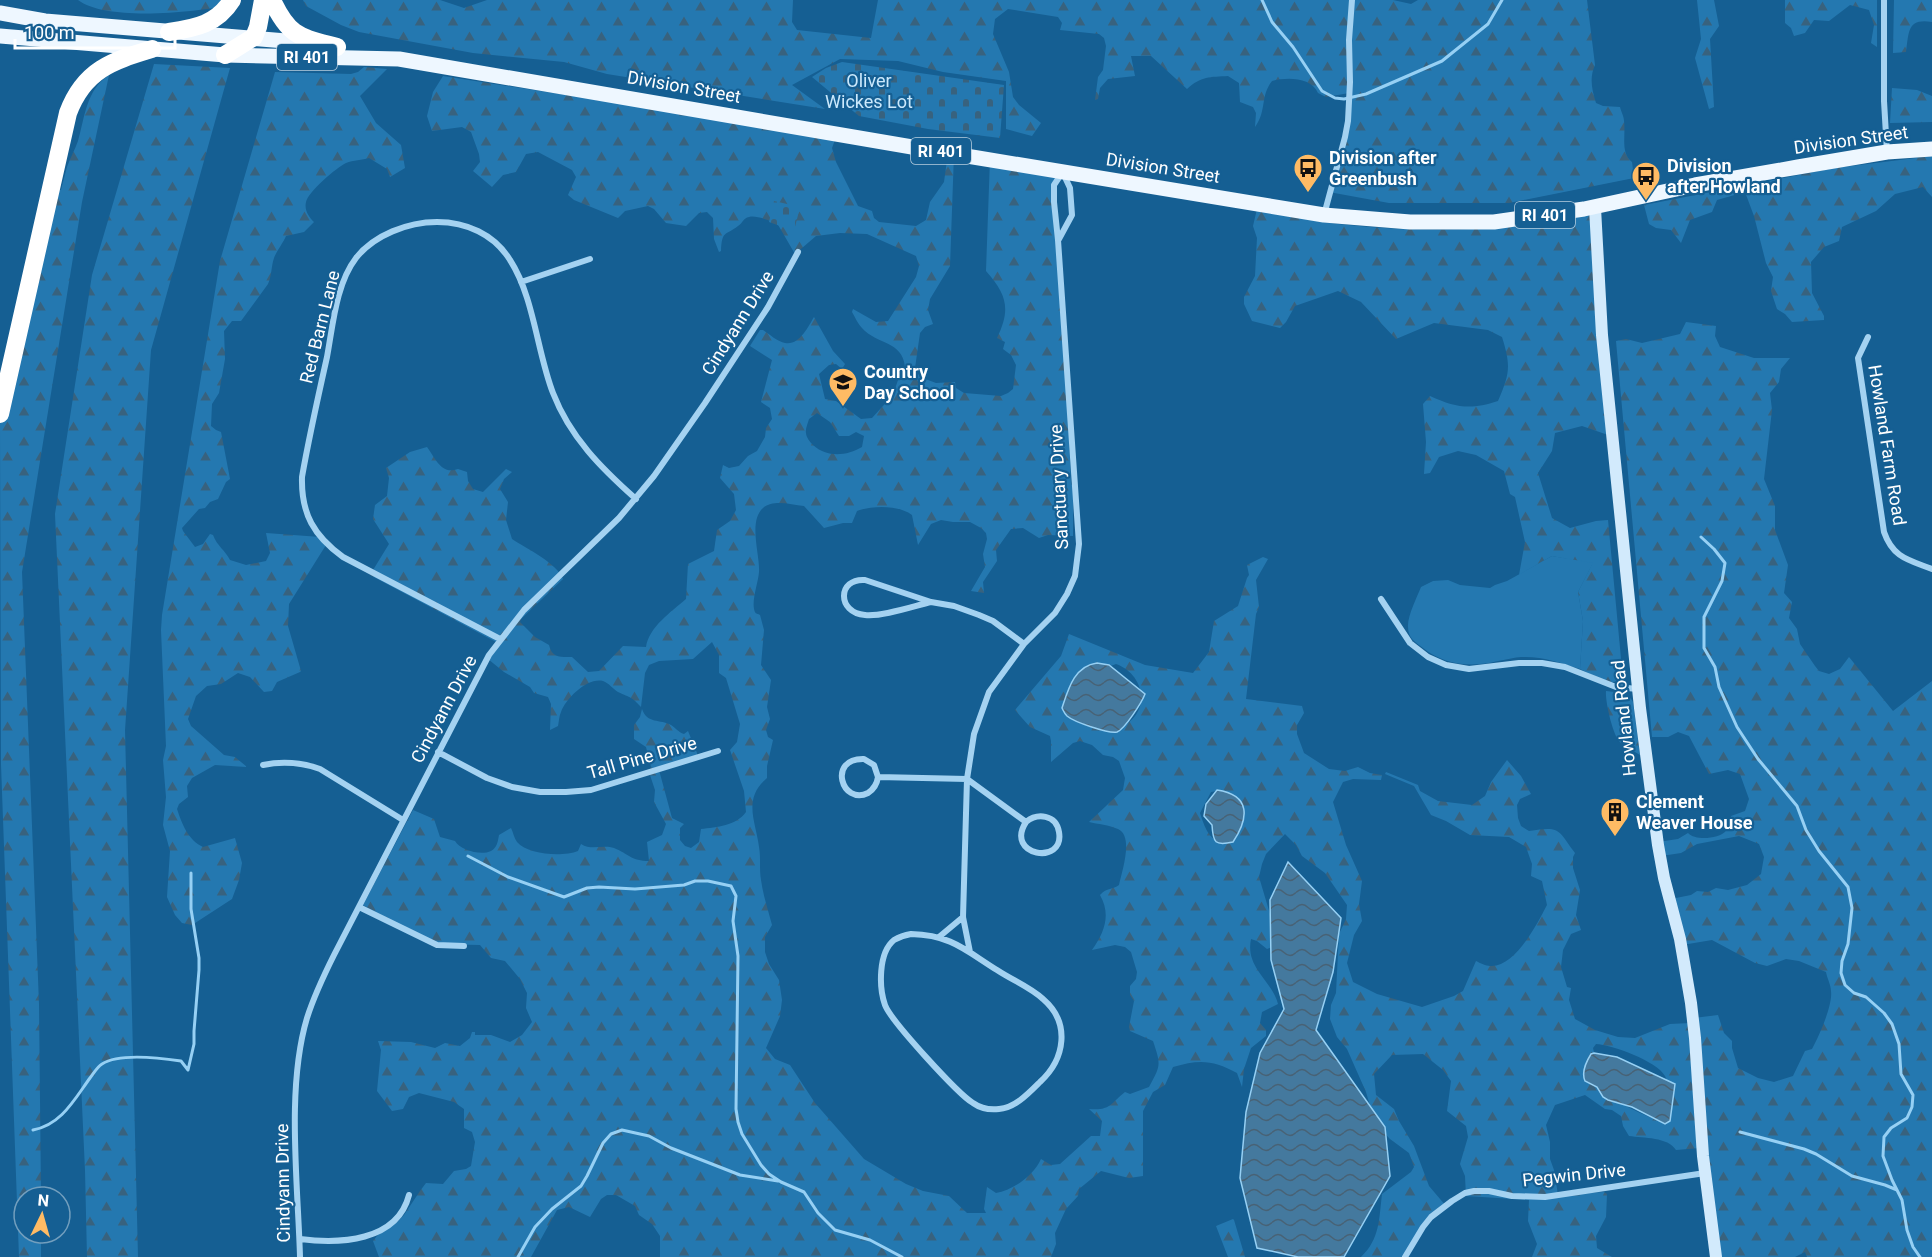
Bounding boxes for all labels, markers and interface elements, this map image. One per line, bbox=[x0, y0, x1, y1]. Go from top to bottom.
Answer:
scale bar bbox=[15, 12, 176, 50]
text: 100 m bbox=[24, 22, 75, 43]
road number: RI 401 bbox=[277, 44, 337, 70]
street label: Division Street bbox=[626, 66, 743, 107]
park label: Oliver Wickes Lot bbox=[825, 70, 913, 112]
street label: Division Street bbox=[1792, 121, 1909, 158]
road number: RI 401 bbox=[911, 138, 971, 164]
place label: Division after Greenbush bbox=[1329, 147, 1437, 189]
street label: Division Street bbox=[1105, 148, 1222, 187]
bus stop icon: Division after Greenbush bbox=[1292, 152, 1324, 194]
place label: Division after Howland bbox=[1667, 155, 1781, 197]
bus stop icon: Division after Howland bbox=[1630, 160, 1662, 202]
road number: RI 401 bbox=[1515, 202, 1575, 228]
street label: Cindyann Drive bbox=[697, 267, 778, 379]
street label: Red Barn Lane bbox=[295, 268, 344, 386]
place label: Country Day School bbox=[864, 361, 954, 403]
street label: Howland Farm Road bbox=[1864, 363, 1911, 527]
school or university icon: Country Day School bbox=[827, 366, 859, 408]
street label: Sanctuary Drive bbox=[1045, 424, 1072, 550]
street label: Cindyann Drive bbox=[406, 651, 481, 766]
street label: Howland Road bbox=[1607, 659, 1640, 777]
street label: Tall Pine Drive bbox=[585, 732, 699, 783]
place label: Clement Weaver House bbox=[1636, 791, 1753, 833]
building icon: Clement Weaver House bbox=[1599, 796, 1631, 838]
street label: Cindyann Drive bbox=[271, 1123, 294, 1243]
street label: Pegwin Drive bbox=[1521, 1159, 1627, 1190]
north arrow bbox=[12, 1185, 72, 1245]
text: N bbox=[37, 1191, 50, 1211]

